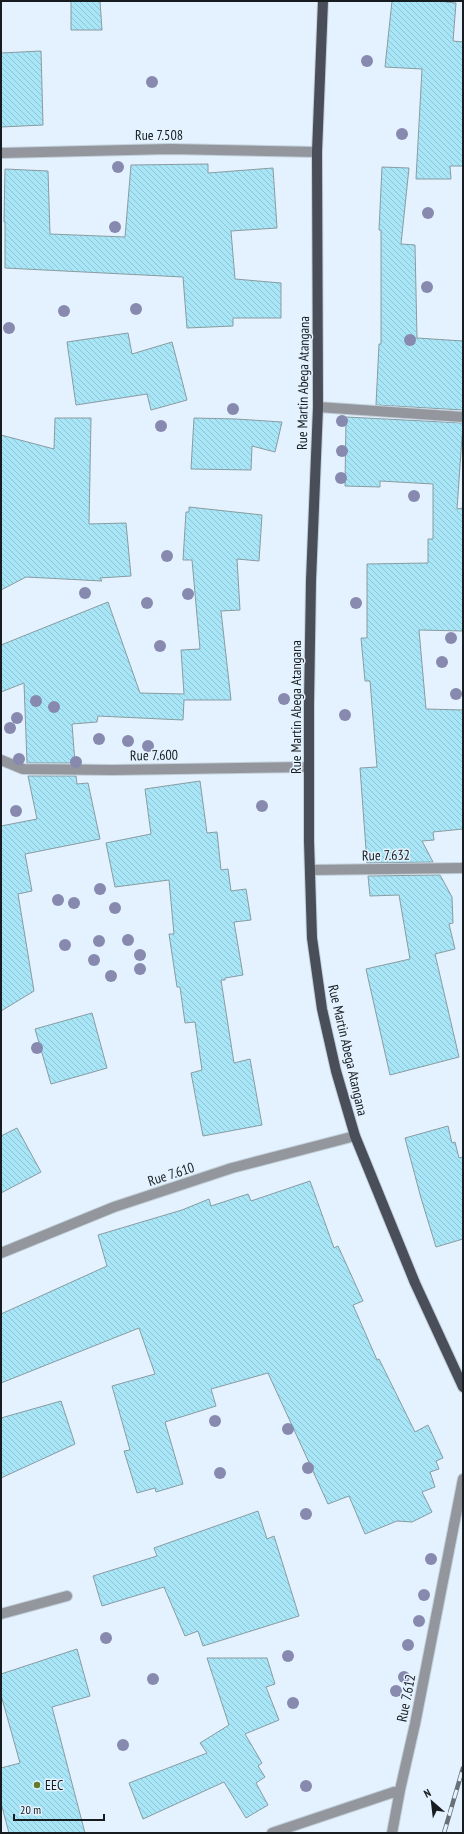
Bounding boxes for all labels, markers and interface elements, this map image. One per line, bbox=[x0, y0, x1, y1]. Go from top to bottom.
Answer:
street label: Rue 7.508 bbox=[135, 126, 183, 144]
street label: Rue Martin Abega Atangana bbox=[293, 316, 313, 450]
street label: Rue Martin Abega Atangana bbox=[287, 640, 305, 774]
street label: Rue 7.600 bbox=[130, 746, 178, 764]
street label: Rue 7.632 bbox=[362, 846, 410, 864]
street label: Rue Martin Abega Atangana bbox=[324, 983, 372, 1117]
street label: Rue 7.610 bbox=[145, 1158, 197, 1190]
street label: Rue 7.612 bbox=[393, 1673, 419, 1723]
place label: EEC bbox=[45, 1776, 64, 1794]
marker: EEC bbox=[32, 1780, 42, 1790]
north arrow bbox=[412, 1782, 452, 1822]
text: N bbox=[421, 1786, 433, 1801]
scale bar bbox=[14, 1796, 104, 1822]
text: 20 m bbox=[20, 1802, 41, 1817]

